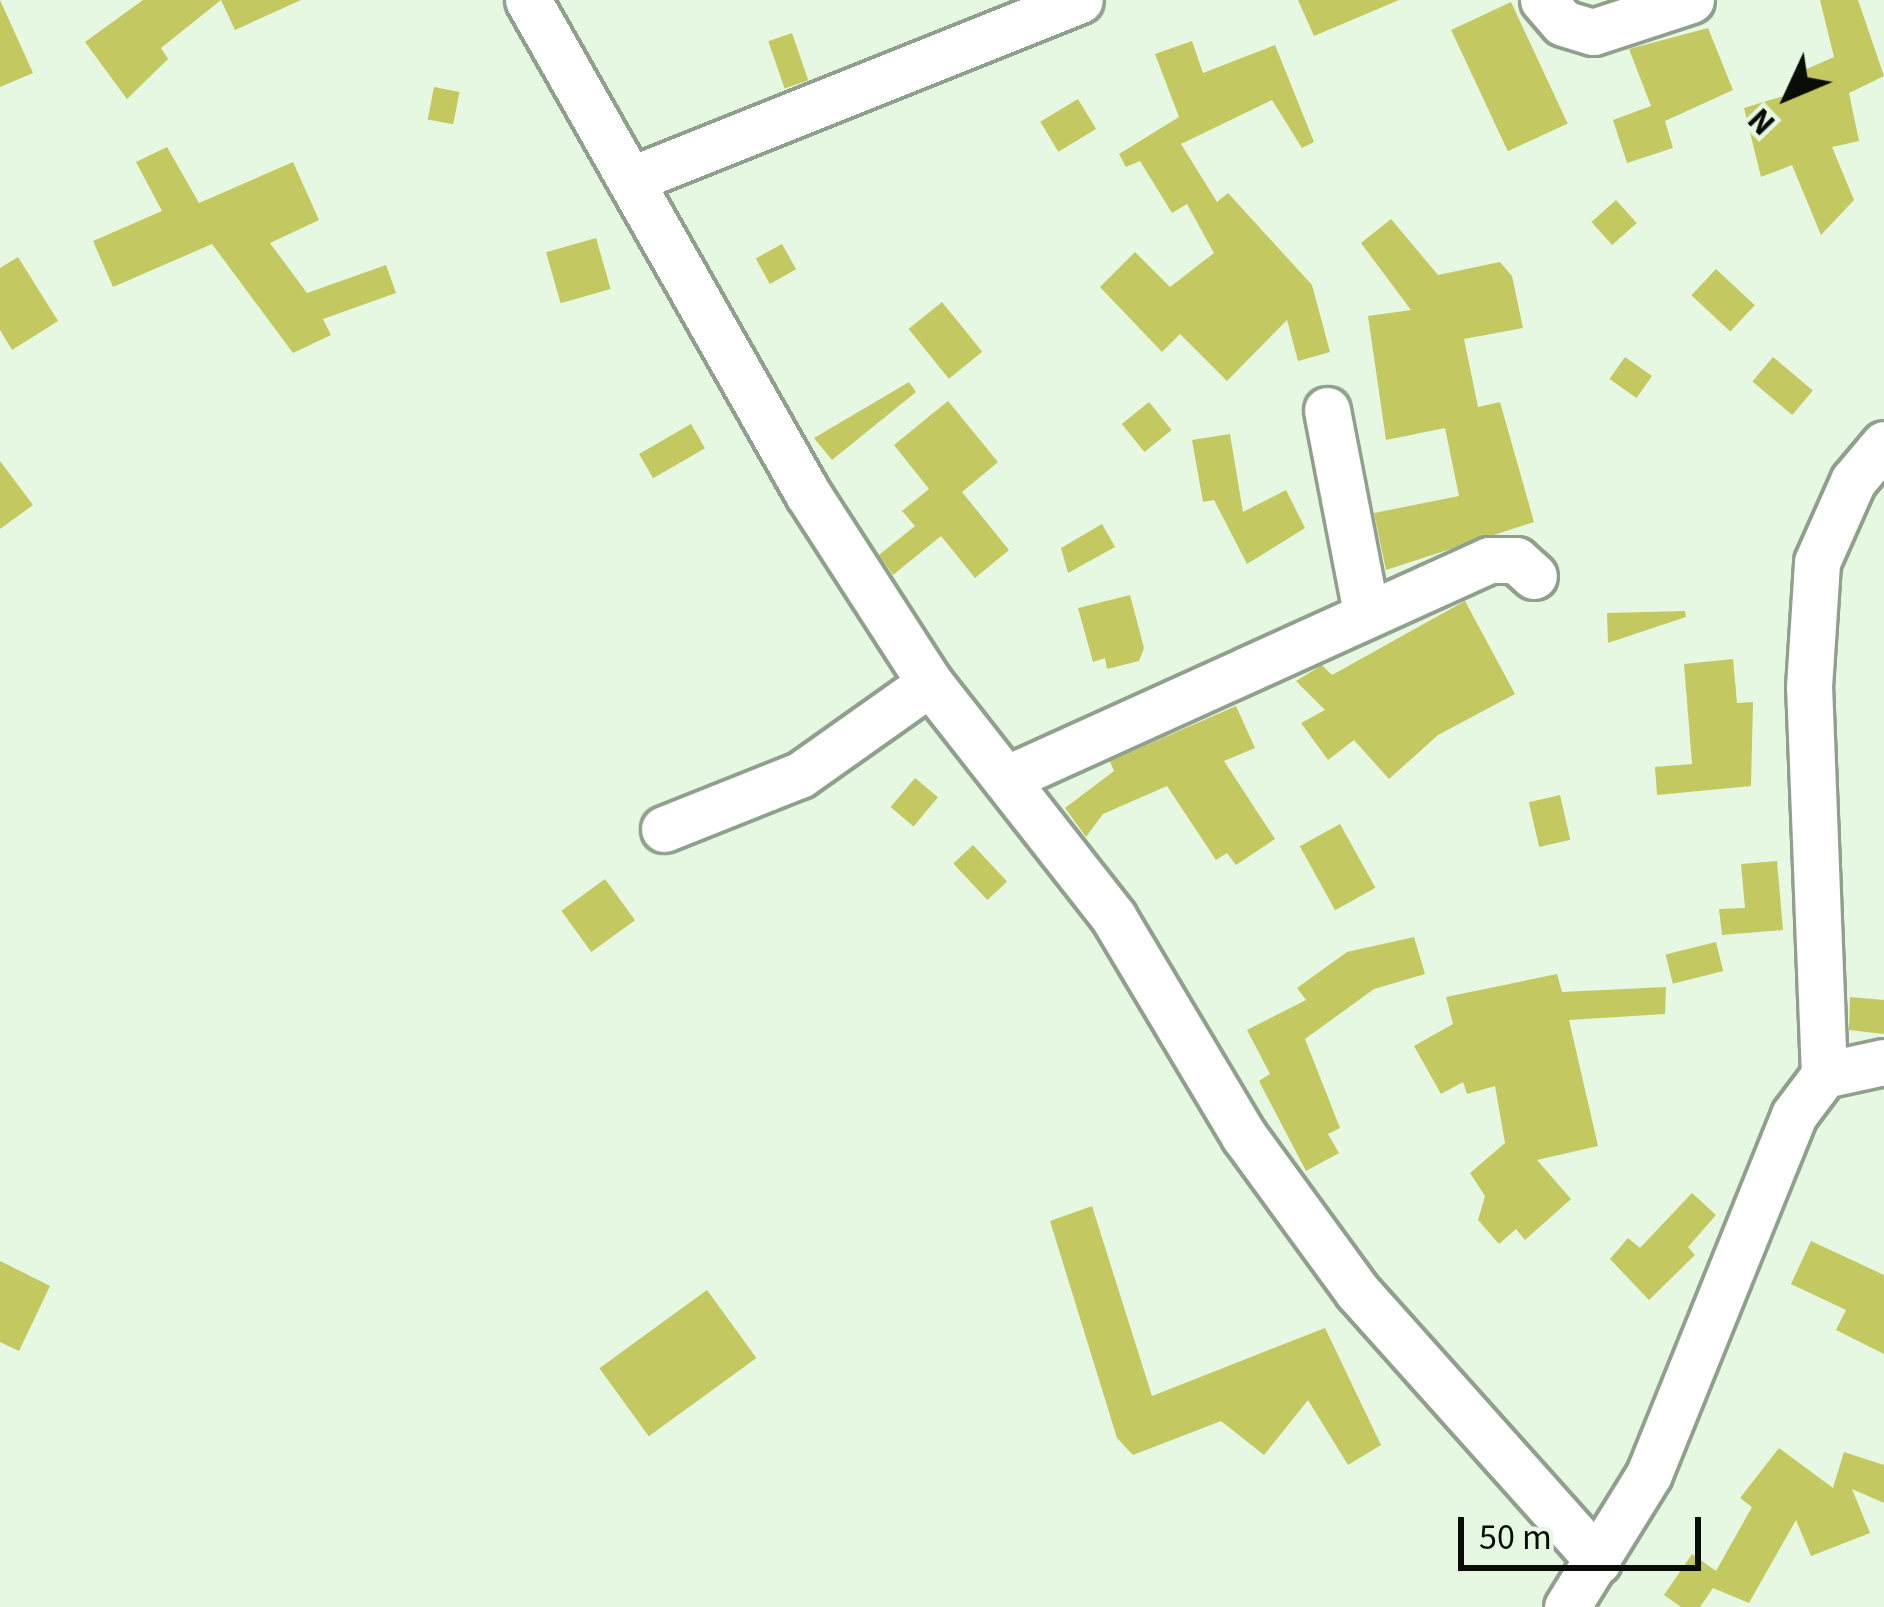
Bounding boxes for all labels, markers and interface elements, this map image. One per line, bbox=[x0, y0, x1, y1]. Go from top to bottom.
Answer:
north arrow bbox=[1728, 36, 1848, 156]
text: N bbox=[1737, 97, 1786, 146]
scale bar bbox=[1464, 1493, 1707, 1567]
text: 50 m bbox=[1479, 1512, 1552, 1563]

